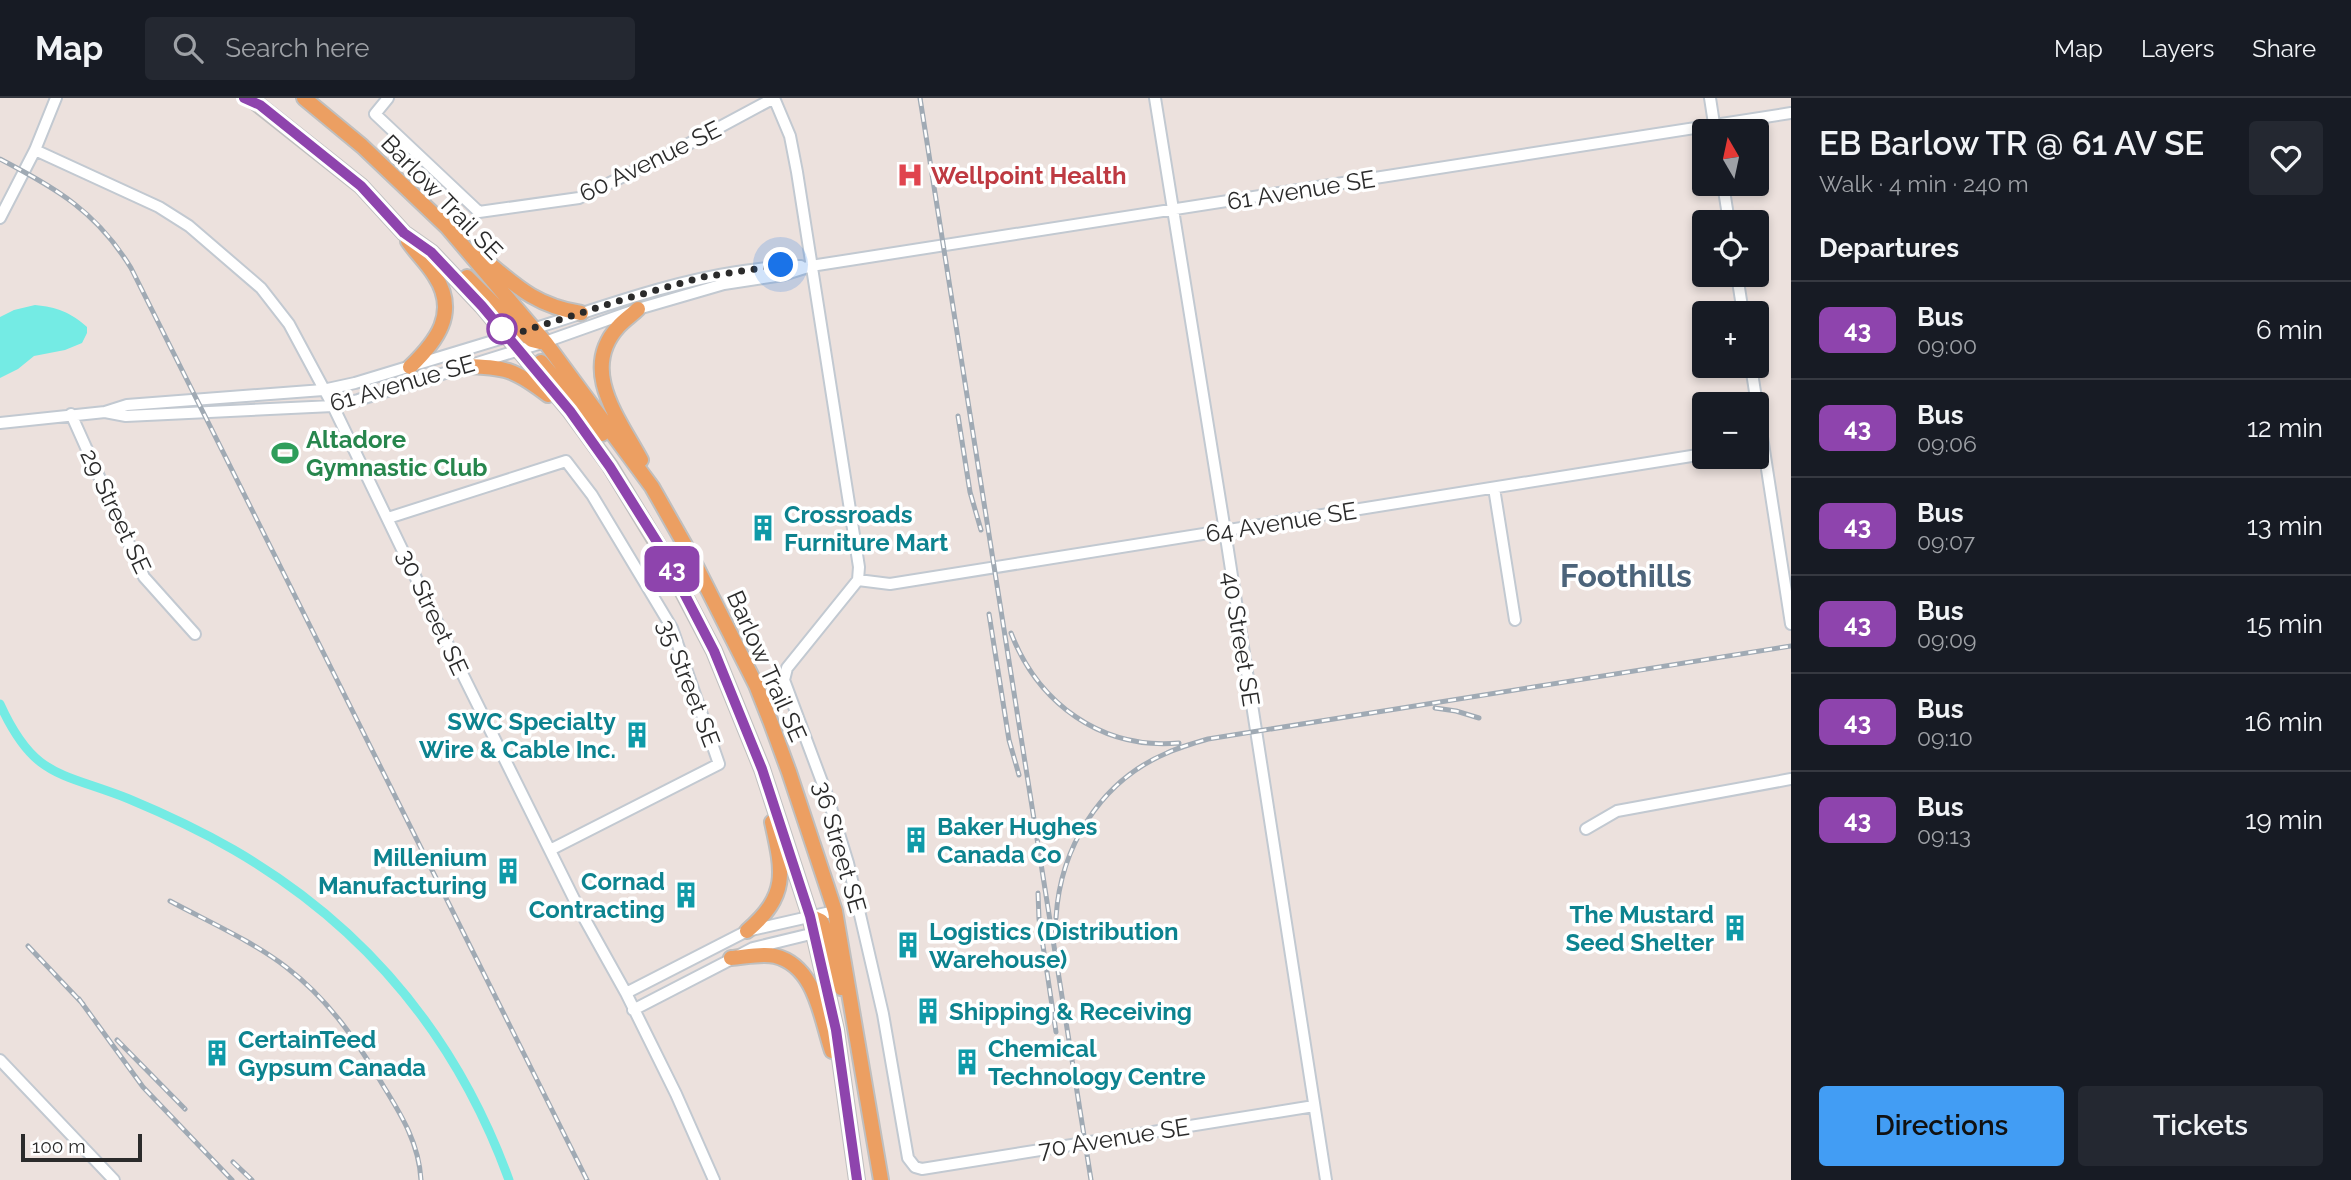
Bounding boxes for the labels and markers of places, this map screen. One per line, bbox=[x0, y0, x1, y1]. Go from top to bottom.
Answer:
hospital icon: Wellpoint Health bbox=[895, 160, 925, 190]
place label: Wellpoint Health bbox=[931, 161, 1126, 190]
unlabelled marker bbox=[487, 314, 517, 344]
place label: Altadore Gymnastic Club bbox=[306, 425, 488, 482]
sports icon: Altadore Gymnastic Club bbox=[270, 438, 300, 468]
place label: Crossroads Furniture Mart bbox=[784, 500, 948, 557]
building icon: Crossroads Furniture Mart bbox=[748, 513, 778, 543]
place label: SWC Specialty Wire & Cable Inc. bbox=[419, 707, 616, 764]
building icon: SWC Specialty Wire & Cable Inc. bbox=[622, 720, 652, 750]
place label: Baker Hughes Canada Co bbox=[937, 812, 1098, 869]
building icon: Baker Hughes Canada Co bbox=[901, 825, 931, 855]
place label: Millenium Manufacturing bbox=[318, 843, 487, 900]
building icon: Millenium Manufacturing bbox=[493, 856, 523, 886]
place label: Cornad Contracting bbox=[529, 867, 665, 924]
building icon: Cornad Contracting bbox=[671, 880, 701, 910]
place label: The Mustard Seed Shelter bbox=[1566, 900, 1714, 957]
building icon: The Mustard Seed Shelter bbox=[1720, 913, 1750, 943]
place label: Logistics (Distribution Warehouse) bbox=[929, 917, 1179, 974]
building icon: Logistics (Distribution Warehouse) bbox=[893, 930, 923, 960]
building icon: Shipping & Receiving bbox=[913, 996, 943, 1026]
place label: Shipping & Receiving bbox=[949, 997, 1192, 1026]
place label: CertainTeed Gypsum Canada bbox=[238, 1025, 426, 1082]
place label: Chemical Technology Centre bbox=[988, 1034, 1206, 1091]
building icon: CertainTeed Gypsum Canada bbox=[202, 1038, 232, 1068]
building icon: Chemical Technology Centre bbox=[952, 1047, 982, 1077]

